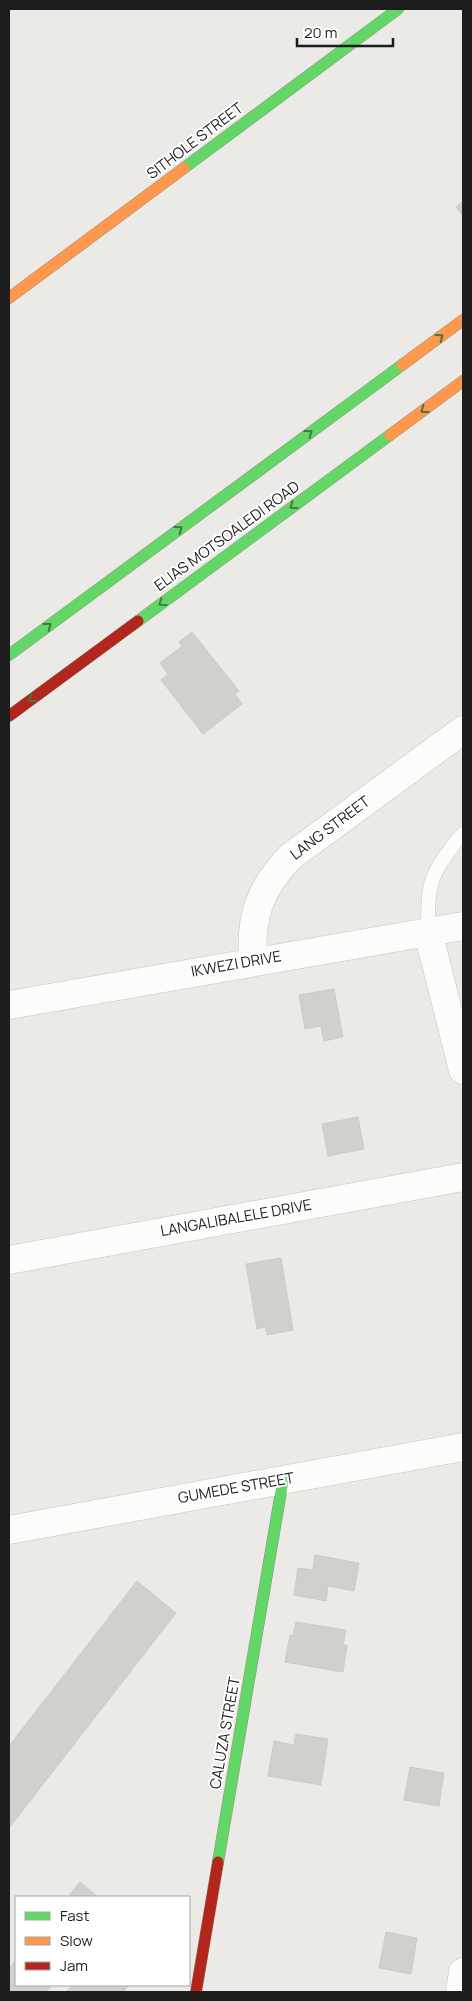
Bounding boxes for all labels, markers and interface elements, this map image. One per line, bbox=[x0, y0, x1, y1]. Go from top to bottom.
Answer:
scale bar bbox=[297, 15, 393, 47]
text: 20 m bbox=[304, 22, 337, 43]
street label: SITHOLE STREET bbox=[142, 97, 247, 184]
one-way arrow bbox=[434, 334, 444, 343]
one-way arrow bbox=[420, 404, 430, 413]
one-way arrow bbox=[303, 430, 313, 439]
street label: ELIAS MOTSOALEDI ROAD bbox=[150, 476, 304, 596]
one-way arrow bbox=[289, 500, 299, 509]
one-way arrow bbox=[173, 527, 182, 535]
one-way arrow bbox=[159, 597, 168, 605]
one-way arrow bbox=[42, 623, 52, 632]
one-way arrow bbox=[28, 693, 38, 702]
street label: LANG STREET bbox=[286, 791, 374, 864]
street label: IKWEZI DRIVE bbox=[189, 945, 283, 982]
street label: LANGALIBALELE DRIVE bbox=[159, 1194, 313, 1241]
street label: GUMEDE STREET bbox=[176, 1467, 296, 1508]
street label: CALUZA STREET bbox=[204, 1675, 245, 1791]
legend bbox=[15, 1896, 190, 1986]
text: Fast bbox=[60, 1905, 89, 1926]
text: Slow bbox=[60, 1930, 93, 1951]
text: Jam bbox=[60, 1955, 88, 1976]

